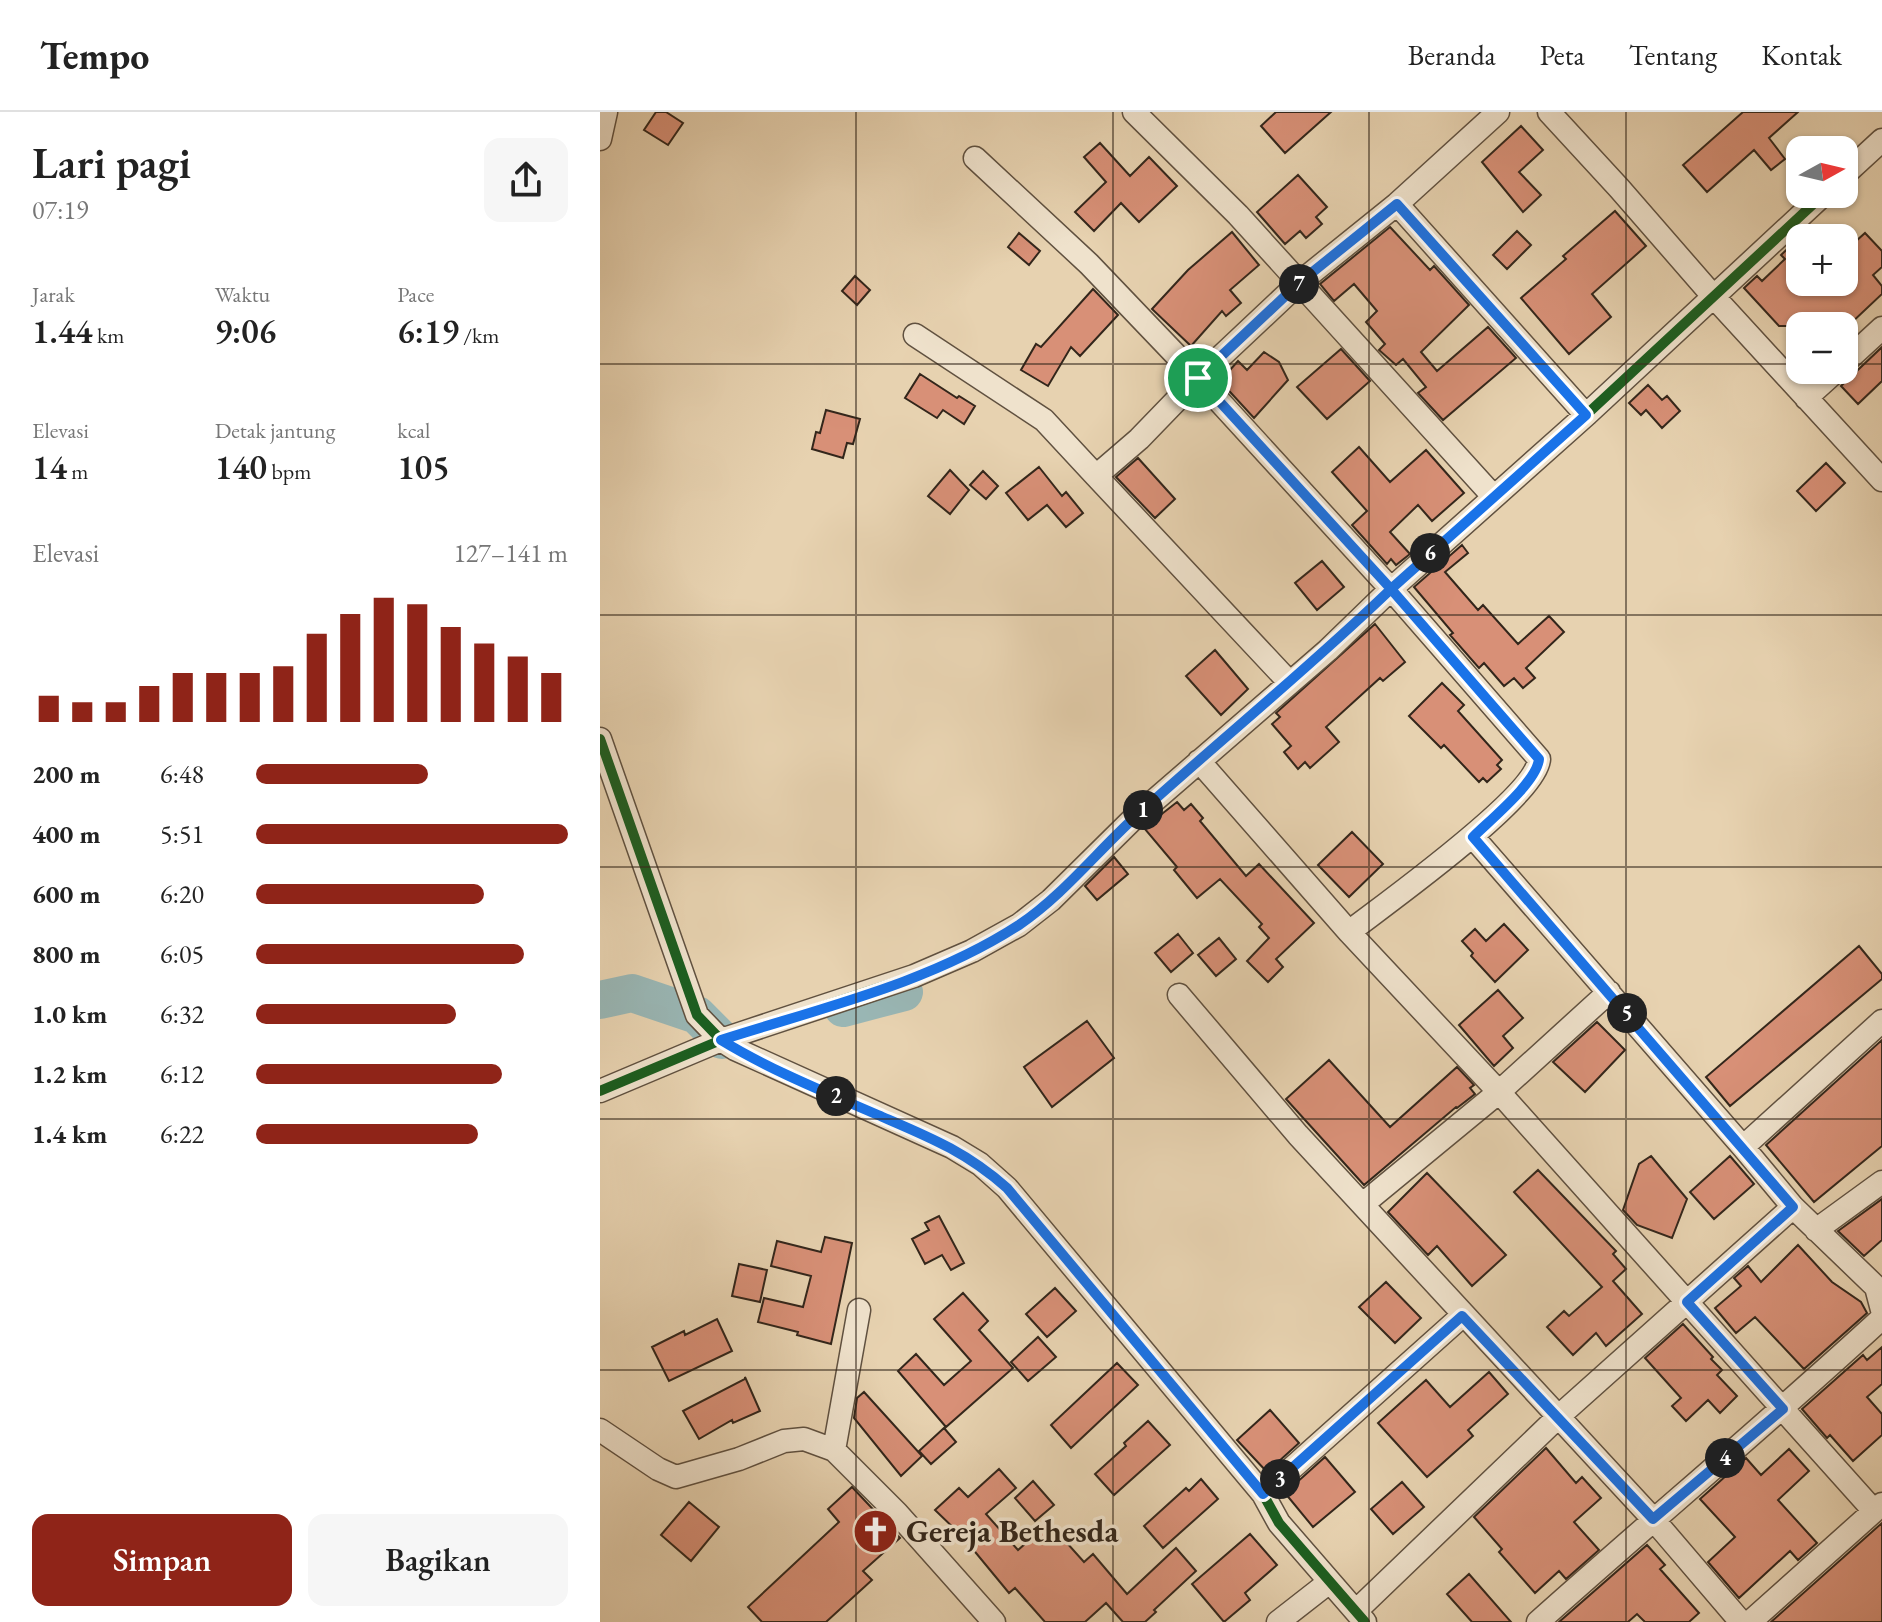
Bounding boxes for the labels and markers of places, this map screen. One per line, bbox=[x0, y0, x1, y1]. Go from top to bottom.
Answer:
pin: 7 bbox=[1279, 264, 1319, 304]
pin bbox=[1164, 344, 1232, 412]
pin: 6 bbox=[1410, 533, 1450, 573]
pin: 1 bbox=[1123, 790, 1163, 830]
pin: 5 bbox=[1607, 993, 1647, 1033]
pin: 2 bbox=[816, 1076, 856, 1116]
pin: 4 bbox=[1705, 1438, 1745, 1478]
pin: 3 bbox=[1260, 1459, 1300, 1499]
church icon: Gereja Bethesda bbox=[851, 1507, 899, 1555]
place label: Gereja Bethesda bbox=[906, 1510, 1119, 1552]

